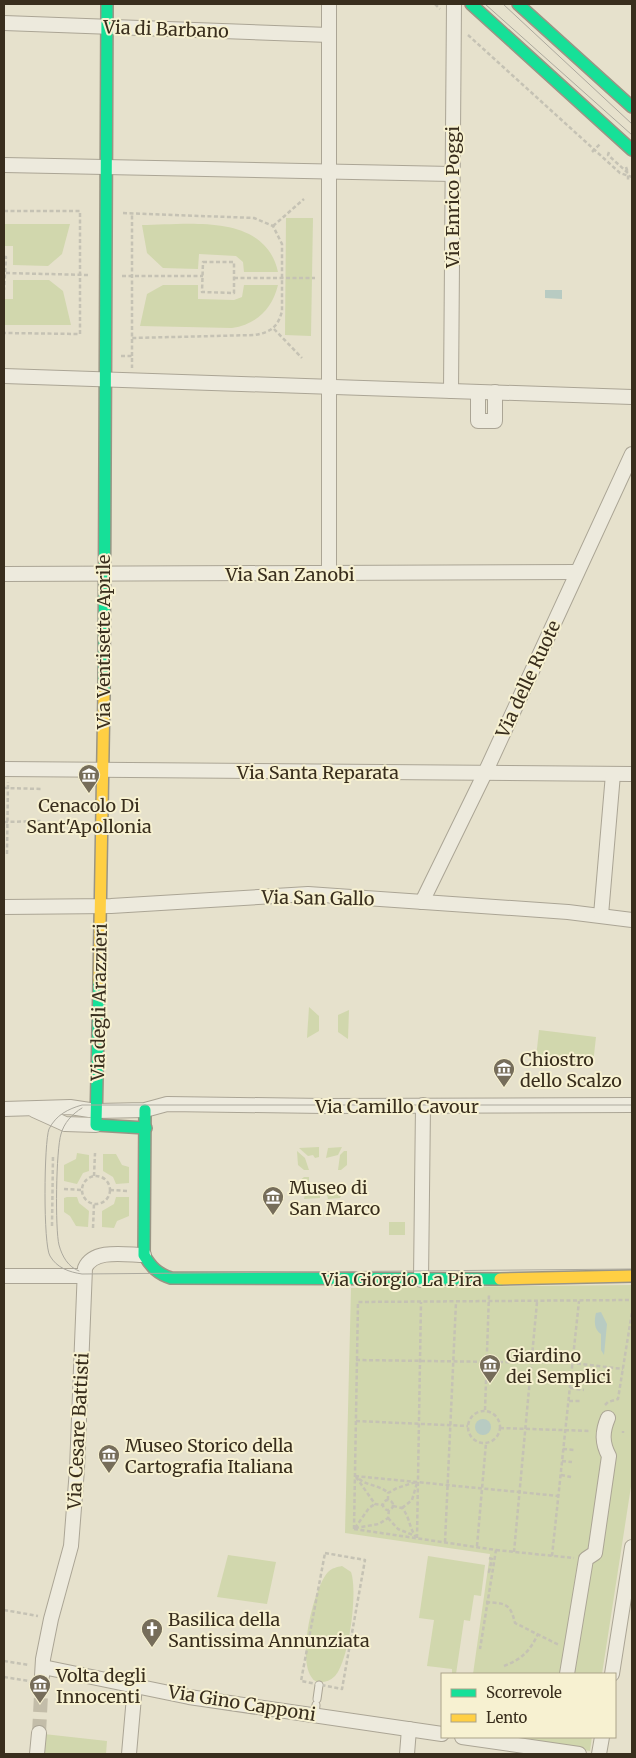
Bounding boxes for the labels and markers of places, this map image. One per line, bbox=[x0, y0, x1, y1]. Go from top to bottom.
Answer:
museum icon: Cenacolo Di Sant'Apollonia bbox=[77, 763, 101, 794]
place label: Cenacolo Di Sant'Apollonia bbox=[26, 794, 152, 838]
place label: Chiostro dello Scalzo bbox=[520, 1048, 622, 1092]
museum icon: Chiostro dello Scalzo bbox=[492, 1057, 516, 1088]
place label: Museo di San Marco bbox=[289, 1176, 380, 1220]
museum icon: Museo di San Marco bbox=[261, 1185, 285, 1216]
place label: Giardino dei Semplici bbox=[506, 1344, 612, 1388]
museum icon: Giardino dei Semplici bbox=[478, 1353, 502, 1384]
place label: Museo Storico della Cartografia Italiana bbox=[125, 1434, 294, 1478]
museum icon: Museo Storico della Cartografia Italiana bbox=[97, 1443, 121, 1474]
place label: Basilica della Santissima Annunziata bbox=[168, 1608, 370, 1652]
church icon: Basilica della Santissima Annunziata bbox=[140, 1617, 164, 1648]
place label: Volta degli Innocenti bbox=[55, 1664, 147, 1708]
museum icon: Volta degli Innocenti bbox=[28, 1673, 52, 1704]

